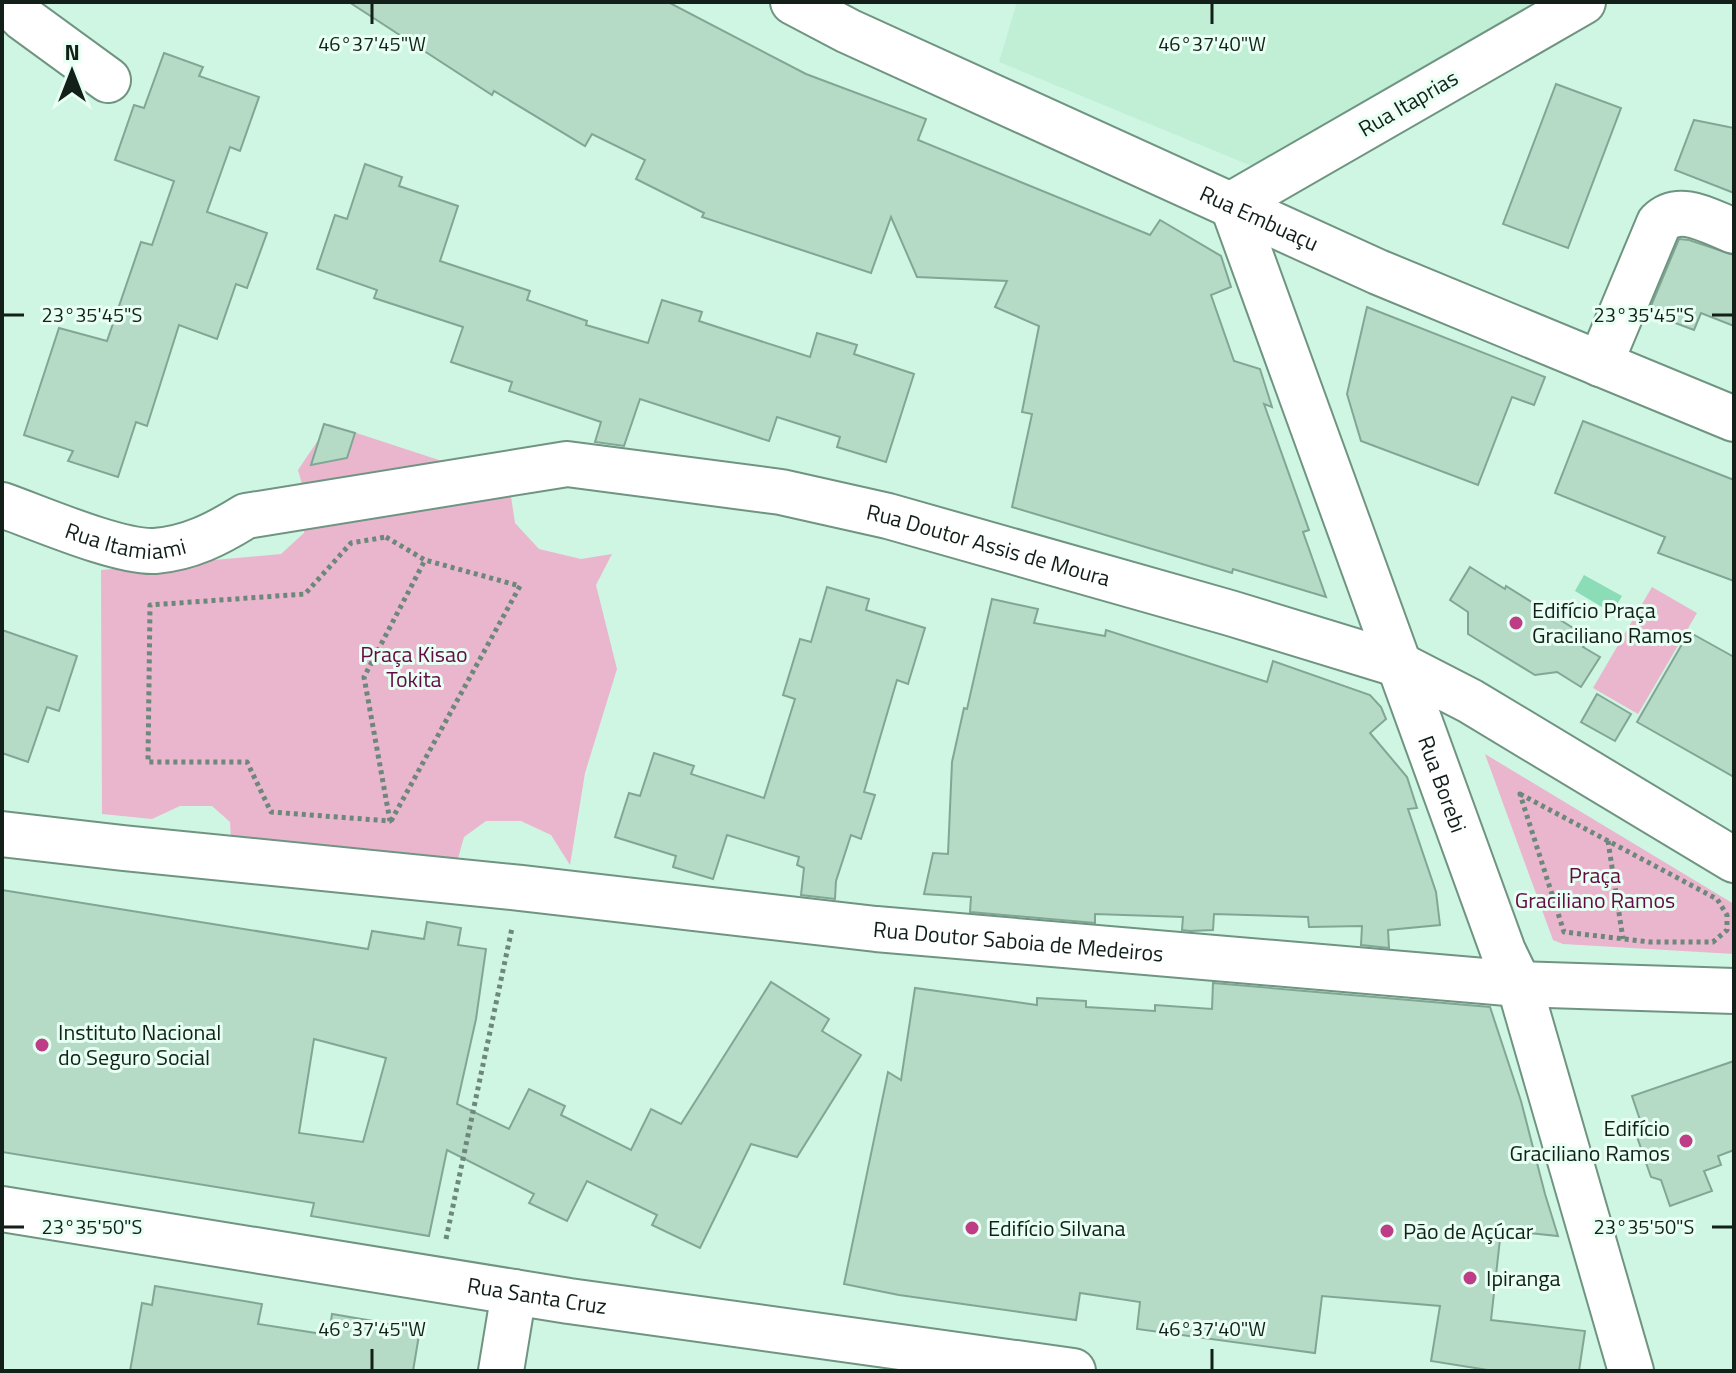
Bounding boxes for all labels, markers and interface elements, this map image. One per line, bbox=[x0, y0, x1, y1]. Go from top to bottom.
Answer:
text: 46°37'45"W bbox=[318, 28, 426, 59]
text: 46°37'40"W bbox=[1158, 28, 1266, 59]
north arrow bbox=[32, 32, 112, 112]
text: N bbox=[64, 35, 80, 69]
street label: Rua Itaprias bbox=[1352, 61, 1464, 145]
street label: Rua Embuaçu bbox=[1194, 176, 1324, 260]
text: 23°35'45"S bbox=[42, 299, 142, 330]
text: 23°35'45"S bbox=[1594, 299, 1694, 330]
street label: Rua Doutor Assis de Moura bbox=[863, 495, 1114, 595]
street label: Rua Itamiami bbox=[61, 513, 190, 568]
place label: Edifício Praça Graciliano Ramos bbox=[1532, 593, 1693, 652]
marker: Edifício Praça Graciliano Ramos bbox=[1507, 614, 1525, 632]
park label: Praça Kisao Tokita bbox=[360, 637, 468, 696]
street label: Rua Borebi bbox=[1409, 731, 1476, 837]
park label: Praça Graciliano Ramos bbox=[1515, 858, 1675, 917]
street label: Rua Doutor Saboia de Medeiros bbox=[872, 912, 1165, 971]
place label: Instituto Nacional do Seguro Social bbox=[58, 1015, 221, 1074]
marker: Instituto Nacional do Seguro Social bbox=[33, 1036, 51, 1054]
place label: Edifício Graciliano Ramos bbox=[1509, 1111, 1670, 1170]
marker: Edifício Graciliano Ramos bbox=[1677, 1132, 1695, 1150]
text: 23°35'50"S bbox=[42, 1211, 142, 1242]
place label: Edifício Silvana bbox=[988, 1211, 1125, 1245]
text: 23°35'50"S bbox=[1594, 1211, 1694, 1242]
place label: Pão de Açúcar bbox=[1403, 1214, 1534, 1248]
marker: Edifício Silvana bbox=[963, 1219, 981, 1237]
marker: Pão de Açúcar bbox=[1378, 1222, 1396, 1240]
place label: Ipiranga bbox=[1486, 1261, 1561, 1295]
street label: Rua Santa Cruz bbox=[465, 1268, 609, 1323]
marker: Ipiranga bbox=[1461, 1269, 1479, 1287]
text: 46°37'45"W bbox=[318, 1313, 426, 1344]
text: 46°37'40"W bbox=[1158, 1313, 1266, 1344]

